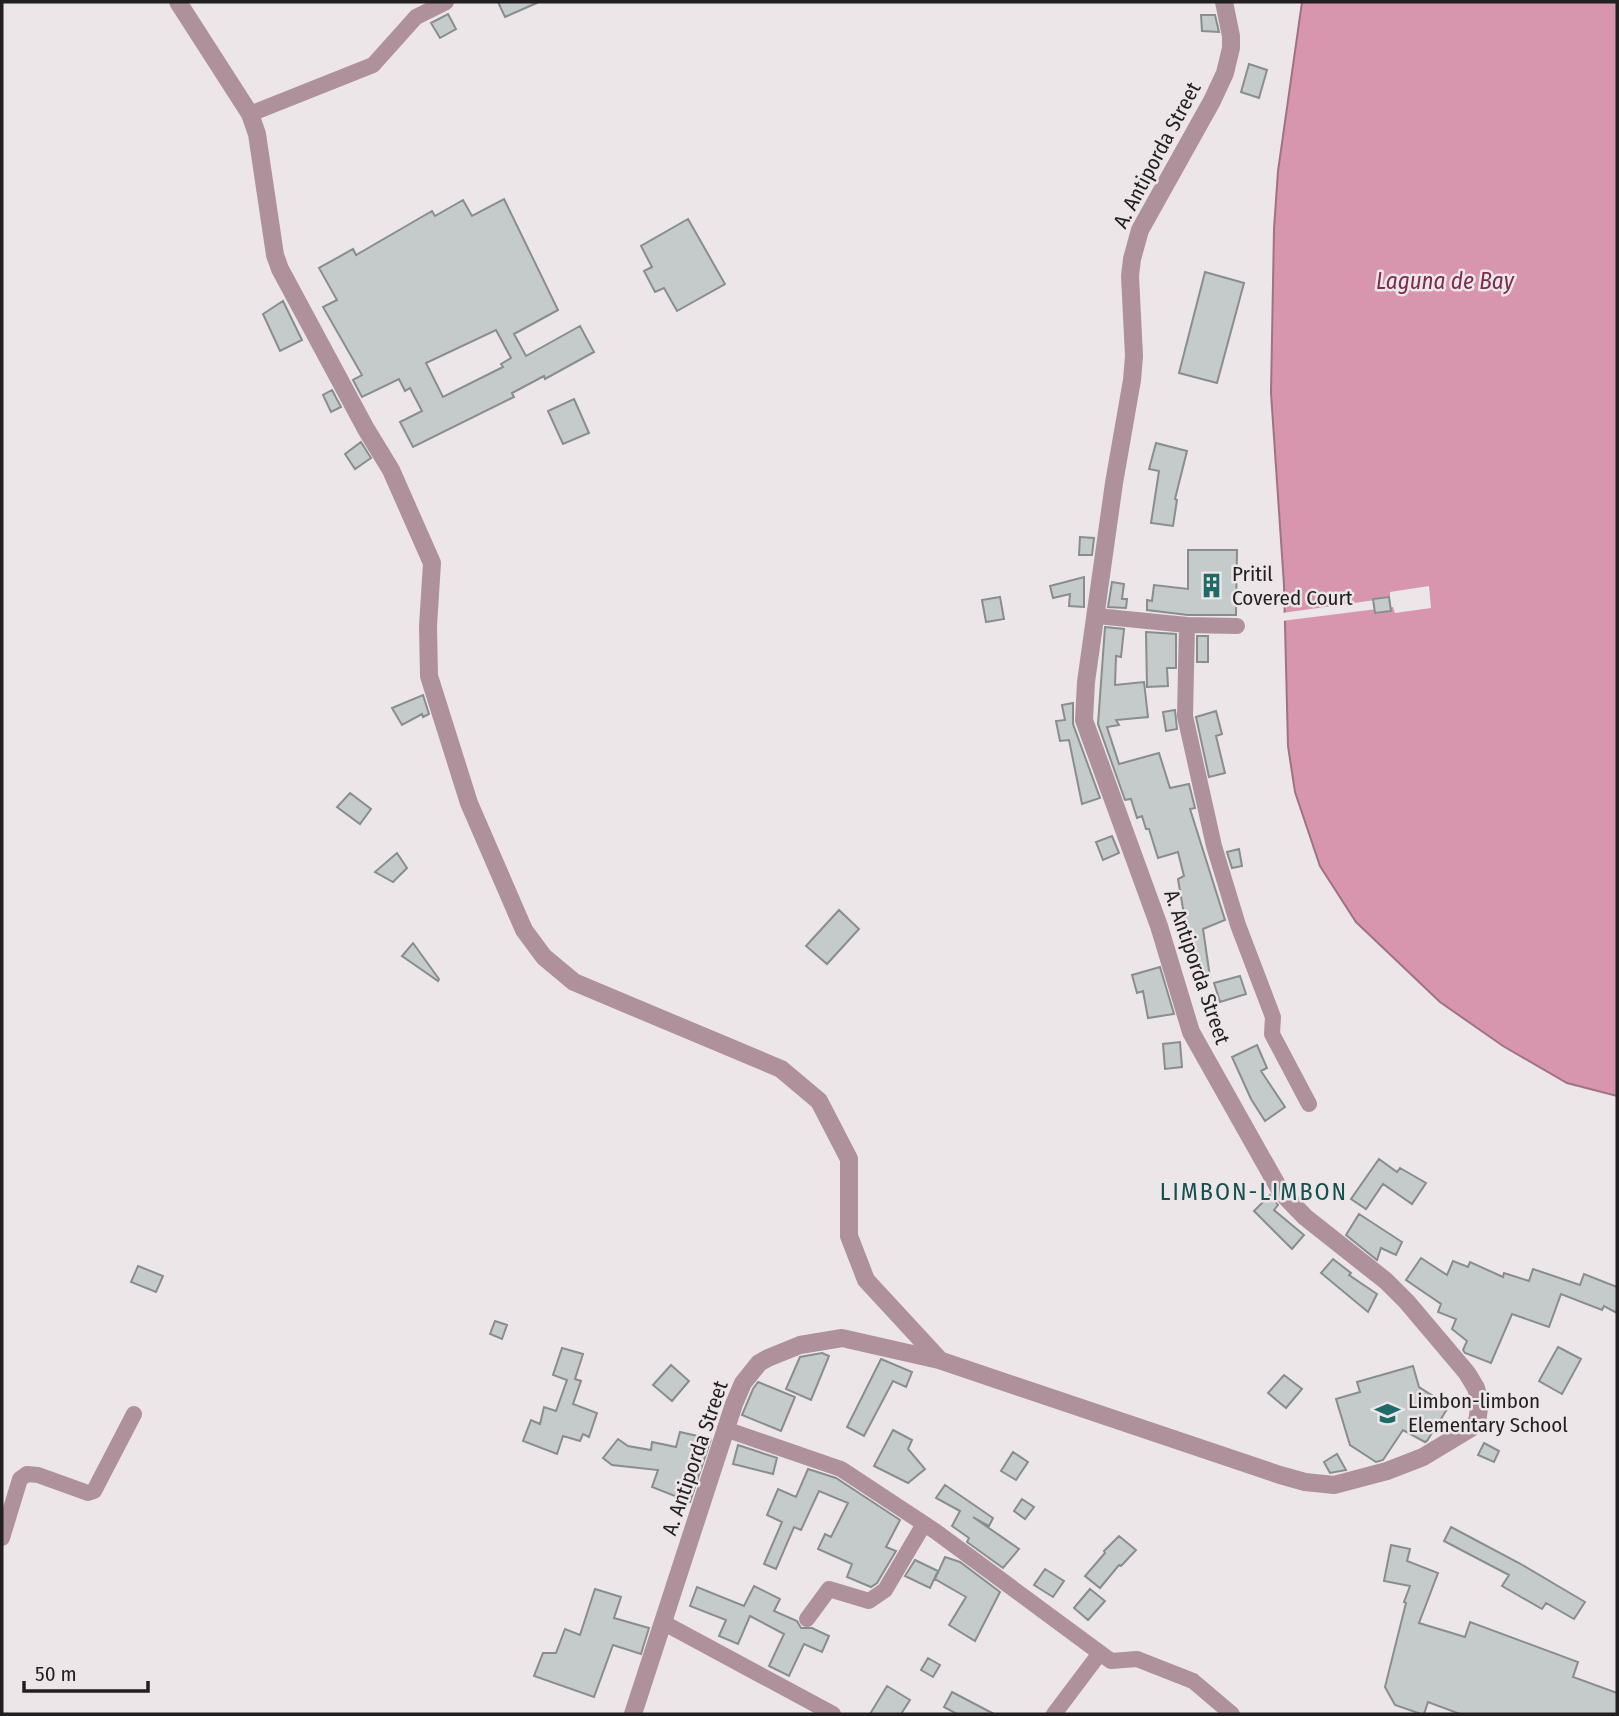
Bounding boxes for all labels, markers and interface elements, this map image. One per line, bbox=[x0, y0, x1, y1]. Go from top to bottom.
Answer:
street label: A. Antiporda Street bbox=[1108, 77, 1207, 233]
water label: Laguna de Bay bbox=[1376, 267, 1515, 295]
place label: Pritil Covered Court bbox=[1232, 561, 1353, 611]
building icon: Pritil Covered Court bbox=[1198, 572, 1226, 600]
street label: A. Antiporda Street bbox=[1158, 886, 1236, 1048]
district label: LIMBON-LIMBON bbox=[1160, 1178, 1348, 1206]
street label: A. Antiporda Street bbox=[656, 1377, 734, 1539]
place label: Limbon-limbon Elementary School bbox=[1408, 1388, 1568, 1438]
school or university icon: Limbon-limbon Elementary School bbox=[1374, 1399, 1402, 1427]
scale bar bbox=[24, 1650, 149, 1694]
text: 50 m bbox=[35, 1661, 77, 1687]

